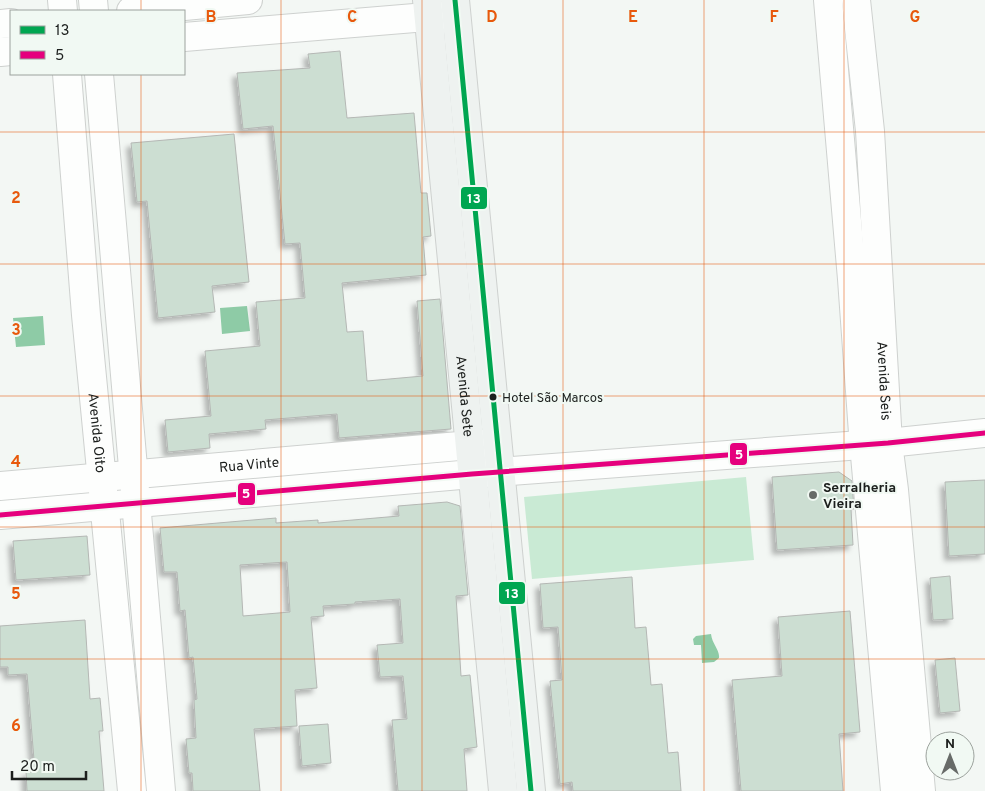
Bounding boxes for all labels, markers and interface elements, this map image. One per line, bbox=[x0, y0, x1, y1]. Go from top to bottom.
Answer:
text: B bbox=[205, 8, 217, 28]
text: C bbox=[347, 8, 357, 28]
text: D bbox=[486, 8, 498, 28]
text: E bbox=[628, 8, 638, 28]
text: F bbox=[769, 8, 779, 28]
text: G bbox=[910, 8, 920, 28]
legend bbox=[10, 10, 185, 75]
text: 13 bbox=[55, 22, 70, 41]
text: 5 bbox=[55, 47, 64, 66]
line badge: 13 bbox=[460, 186, 488, 210]
text: 2 bbox=[11, 189, 21, 209]
text: 13 bbox=[467, 191, 481, 208]
text: 3 bbox=[11, 321, 21, 341]
street label: Avenida Seis bbox=[872, 341, 894, 421]
street label: Avenida Sete bbox=[451, 355, 476, 438]
place label: Hotel São Marcos bbox=[502, 391, 603, 407]
street label: Avenida Oito bbox=[84, 392, 108, 474]
marker: Hotel São Marcos bbox=[488, 392, 498, 402]
line badge: 5 bbox=[729, 442, 748, 466]
text: 5 bbox=[735, 447, 743, 464]
text: 4 bbox=[11, 453, 21, 473]
street label: Rua Vinte bbox=[218, 455, 280, 477]
place label: Serralheria Vieira bbox=[823, 480, 896, 513]
line badge: 5 bbox=[237, 482, 256, 506]
text: 5 bbox=[242, 486, 250, 503]
marker: Serralheria Vieira bbox=[807, 489, 819, 501]
line badge: 13 bbox=[498, 581, 526, 605]
text: 5 bbox=[11, 585, 21, 605]
text: 13 bbox=[505, 586, 519, 603]
text: 6 bbox=[11, 717, 21, 737]
north arrow bbox=[925, 731, 975, 781]
text: N bbox=[945, 736, 955, 753]
scale bar bbox=[12, 748, 86, 780]
text: 20 m bbox=[20, 758, 55, 777]

